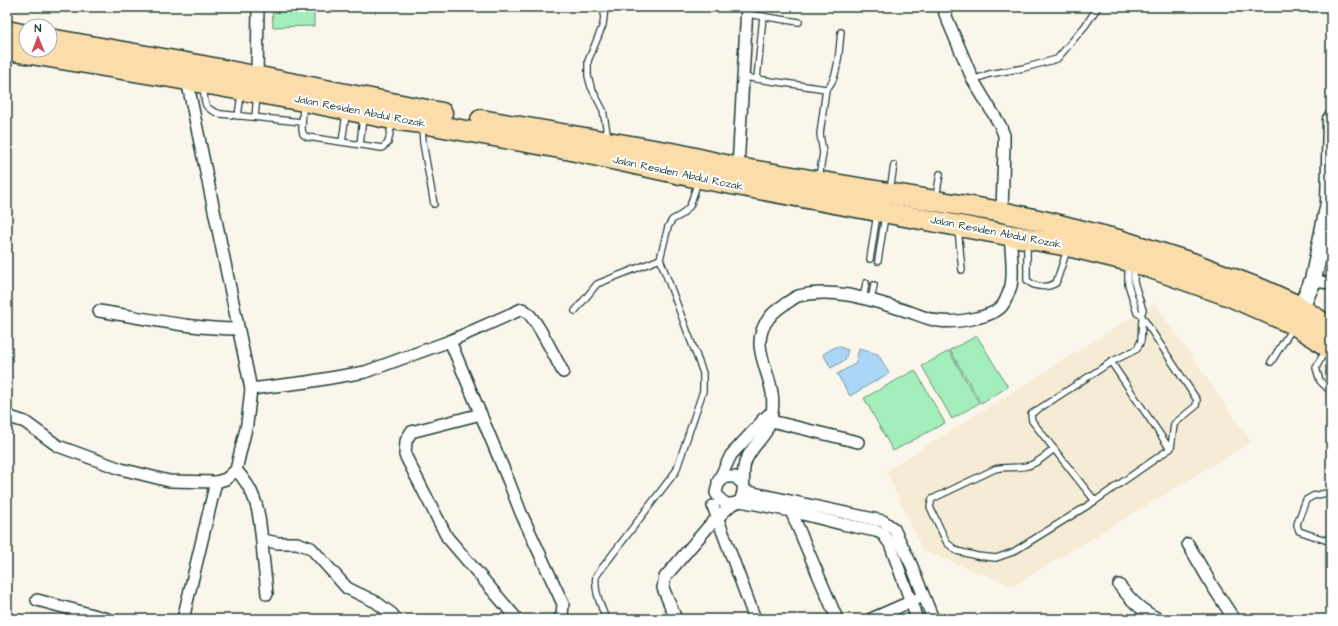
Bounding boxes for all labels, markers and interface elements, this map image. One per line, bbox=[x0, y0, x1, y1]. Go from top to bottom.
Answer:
north arrow bbox=[18, 18, 58, 58]
text: N bbox=[34, 21, 42, 36]
street label: Jalan Residen Abdul Rozak bbox=[293, 91, 427, 131]
street label: Jalan Residen Abdul Rozak bbox=[611, 152, 745, 194]
street label: Jalan Residen Abdul Rozak bbox=[929, 212, 1063, 252]

